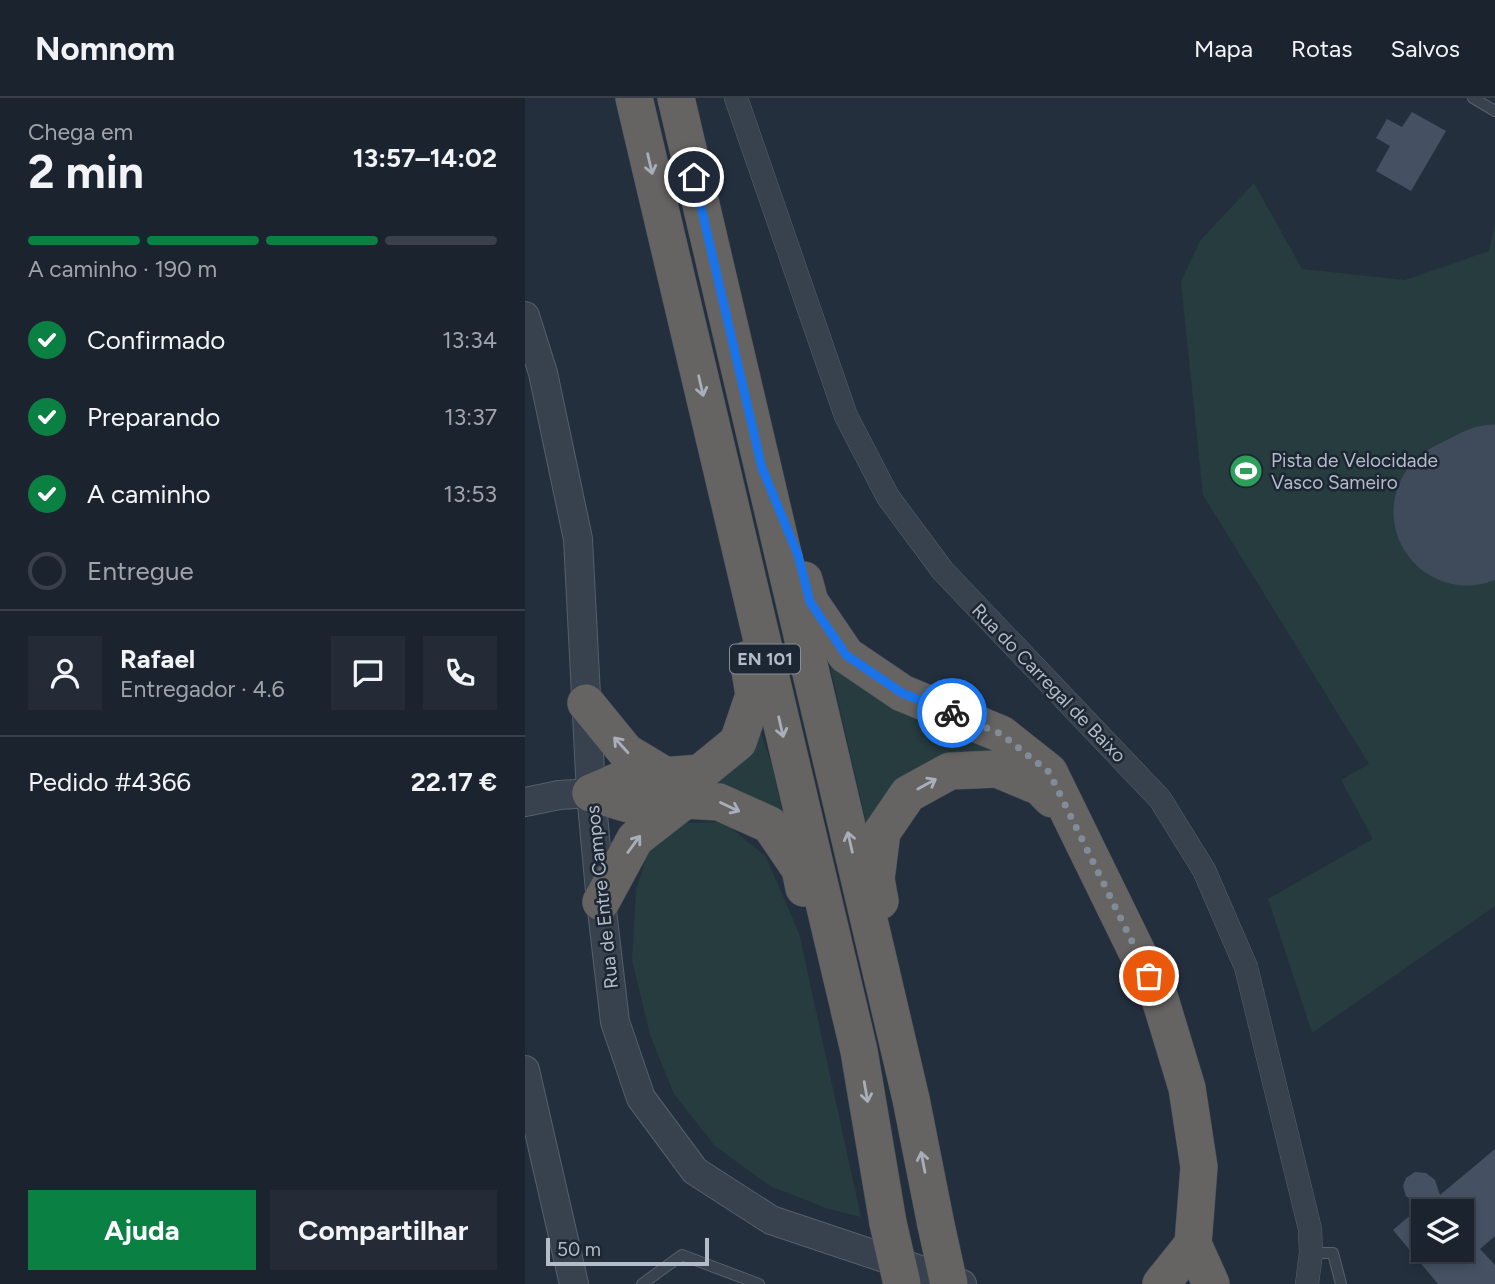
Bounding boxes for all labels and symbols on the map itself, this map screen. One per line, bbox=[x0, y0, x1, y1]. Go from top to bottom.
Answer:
pin bbox=[664, 147, 724, 207]
one-way arrow bbox=[644, 153, 657, 175]
one-way arrow bbox=[695, 374, 708, 397]
place label: Pista de Velocidade Vasco Sameiro bbox=[1271, 449, 1438, 494]
sports icon: Pista de Velocidade Vasco Sameiro bbox=[1227, 452, 1265, 490]
street label: Rua do Carregal de Baixo bbox=[967, 599, 1131, 767]
road number: EN 101 bbox=[730, 644, 800, 674]
courier bbox=[917, 678, 987, 748]
one-way arrow bbox=[775, 715, 789, 738]
one-way arrow bbox=[613, 736, 629, 754]
one-way arrow bbox=[916, 777, 936, 791]
one-way arrow bbox=[719, 801, 740, 814]
street label: Rua de Entre Campos bbox=[581, 804, 623, 990]
one-way arrow bbox=[843, 831, 856, 854]
one-way arrow bbox=[627, 835, 641, 854]
pin bbox=[1119, 946, 1179, 1006]
one-way arrow bbox=[860, 1080, 873, 1103]
one-way arrow bbox=[916, 1151, 930, 1174]
scale bar bbox=[546, 1235, 709, 1267]

